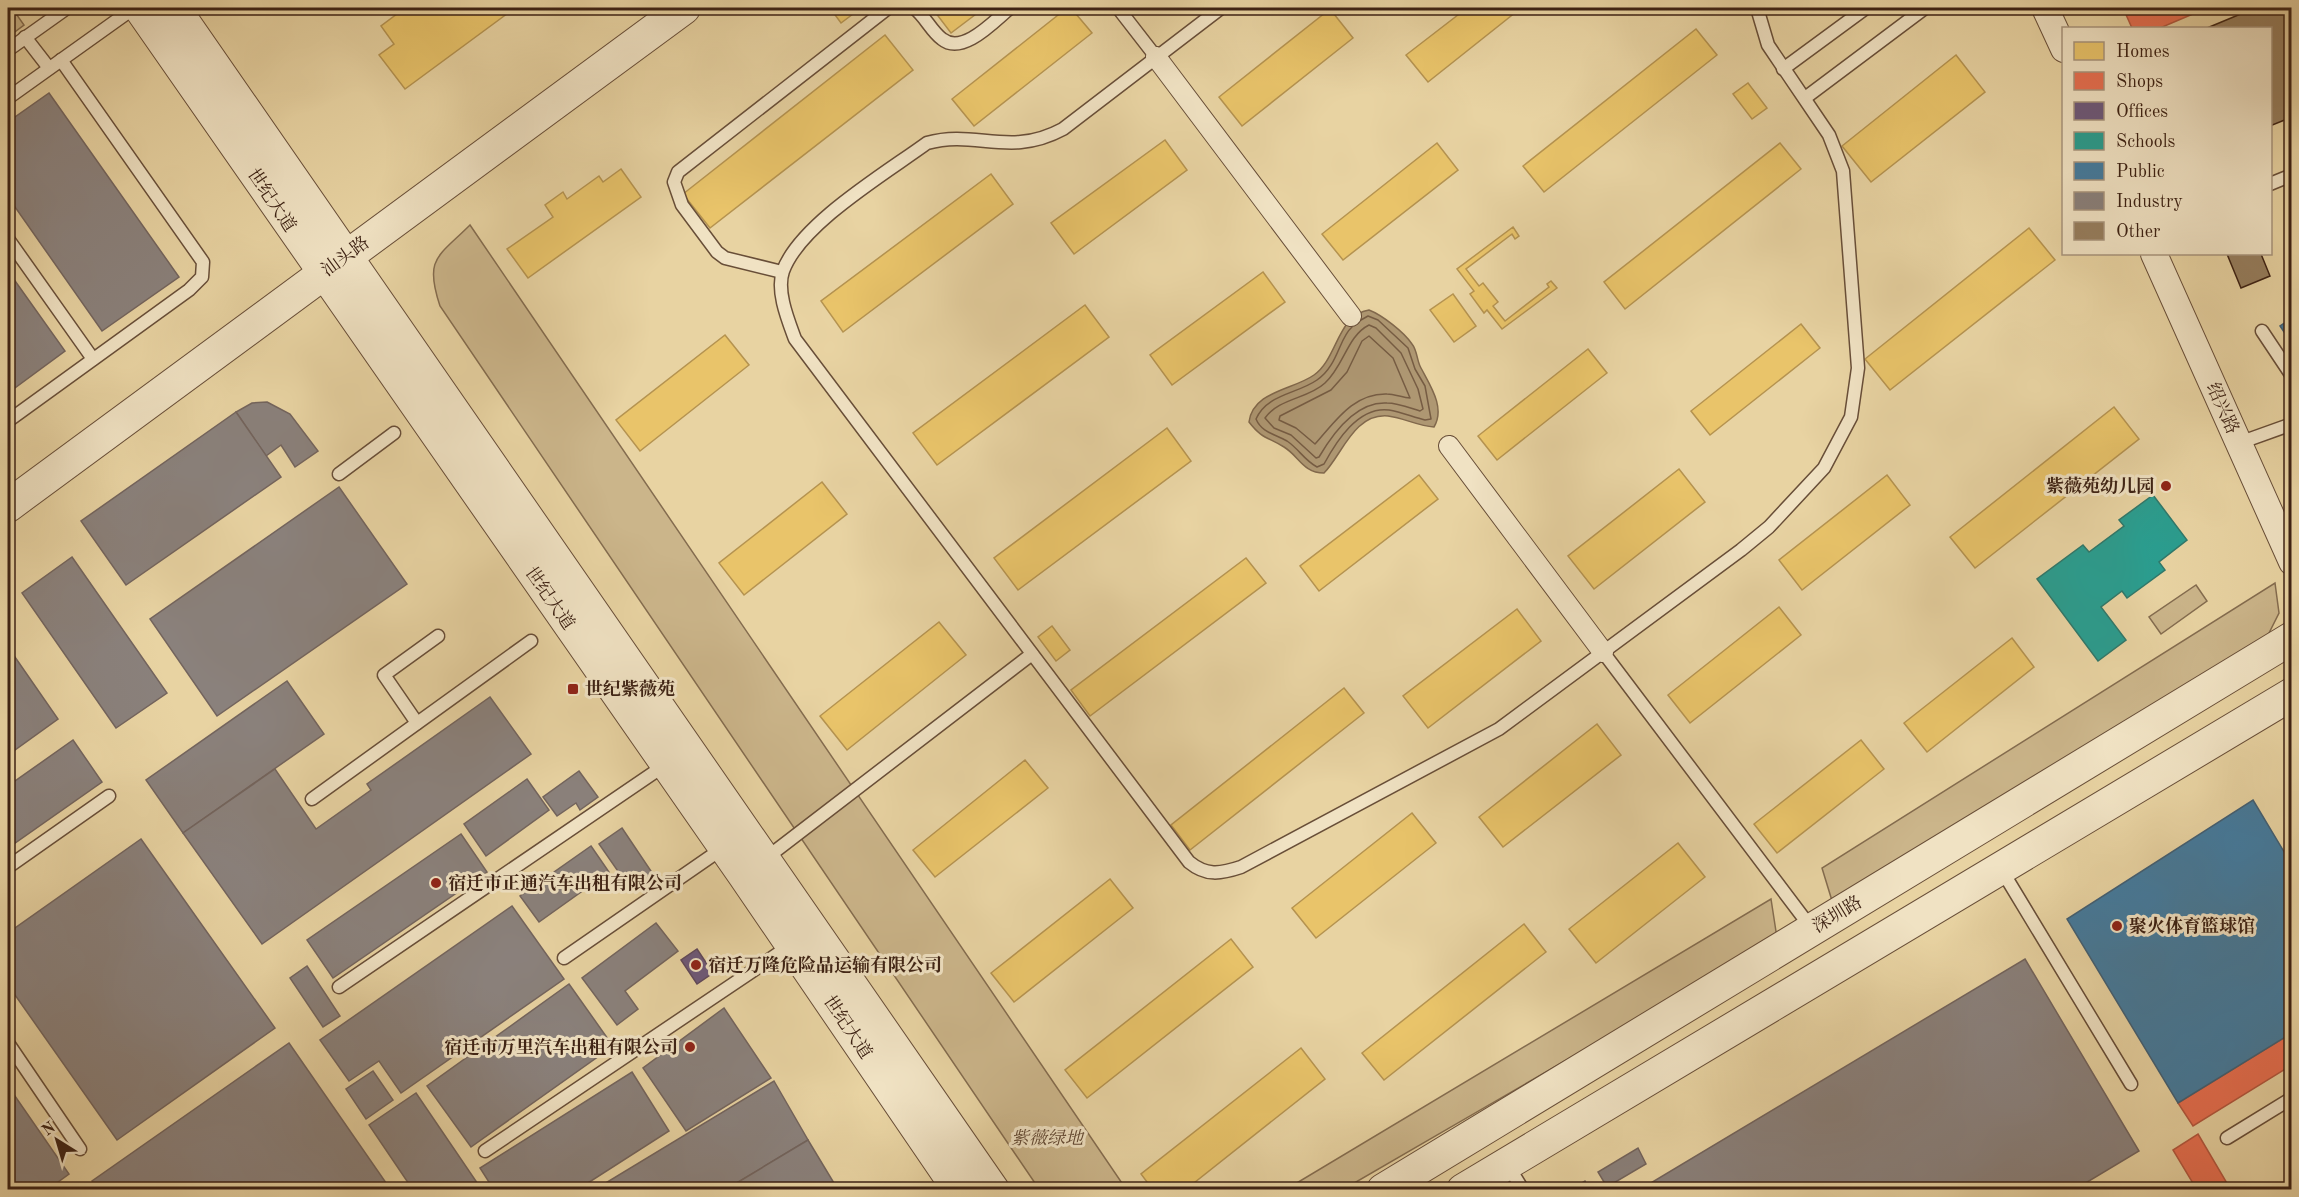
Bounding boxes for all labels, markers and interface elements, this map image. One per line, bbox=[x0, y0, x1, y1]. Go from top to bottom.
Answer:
legend bbox=[2062, 27, 2272, 255]
text: Homes bbox=[2116, 43, 2170, 61]
text: Shops bbox=[2116, 73, 2163, 91]
text: Offices bbox=[2116, 103, 2168, 121]
text: Schools bbox=[2116, 133, 2176, 151]
text: Public bbox=[2116, 163, 2165, 181]
street label: 世纪大道 bbox=[244, 165, 300, 235]
text: Industry bbox=[2116, 193, 2183, 211]
text: Other bbox=[2116, 223, 2161, 241]
street label: 汕头路 bbox=[317, 232, 373, 280]
street label: 绍兴路 bbox=[2203, 379, 2243, 437]
place label: 紫薇苑幼儿园 bbox=[2046, 476, 2154, 496]
marker: 紫薇苑幼儿园 bbox=[2159, 479, 2173, 493]
street label: 世纪大道 bbox=[521, 563, 579, 633]
place label: 世纪紫薇苑 bbox=[585, 679, 675, 699]
marker: 世纪紫薇苑 bbox=[566, 682, 580, 696]
place label: 宿迁市正通汽车出租有限公司 bbox=[448, 873, 682, 893]
marker: 宿迁市正通汽车出租有限公司 bbox=[429, 876, 443, 890]
street label: 深圳路 bbox=[1809, 892, 1865, 936]
place label: 聚火体育篮球馆 bbox=[2129, 916, 2255, 936]
marker: 聚火体育篮球馆 bbox=[2110, 919, 2124, 933]
place label: 宿迁万隆危险品运输有限公司 bbox=[708, 955, 942, 975]
marker: 宿迁万隆危险品运输有限公司 bbox=[689, 958, 703, 972]
street label: 世纪大道 bbox=[820, 992, 876, 1062]
place label: 宿迁市万里汽车出租有限公司 bbox=[444, 1037, 678, 1057]
marker: 宿迁市万里汽车出租有限公司 bbox=[683, 1040, 697, 1054]
north arrow bbox=[27, 1110, 87, 1170]
text: N bbox=[39, 1119, 59, 1140]
park label: 紫薇绿地 bbox=[1011, 1128, 1085, 1148]

